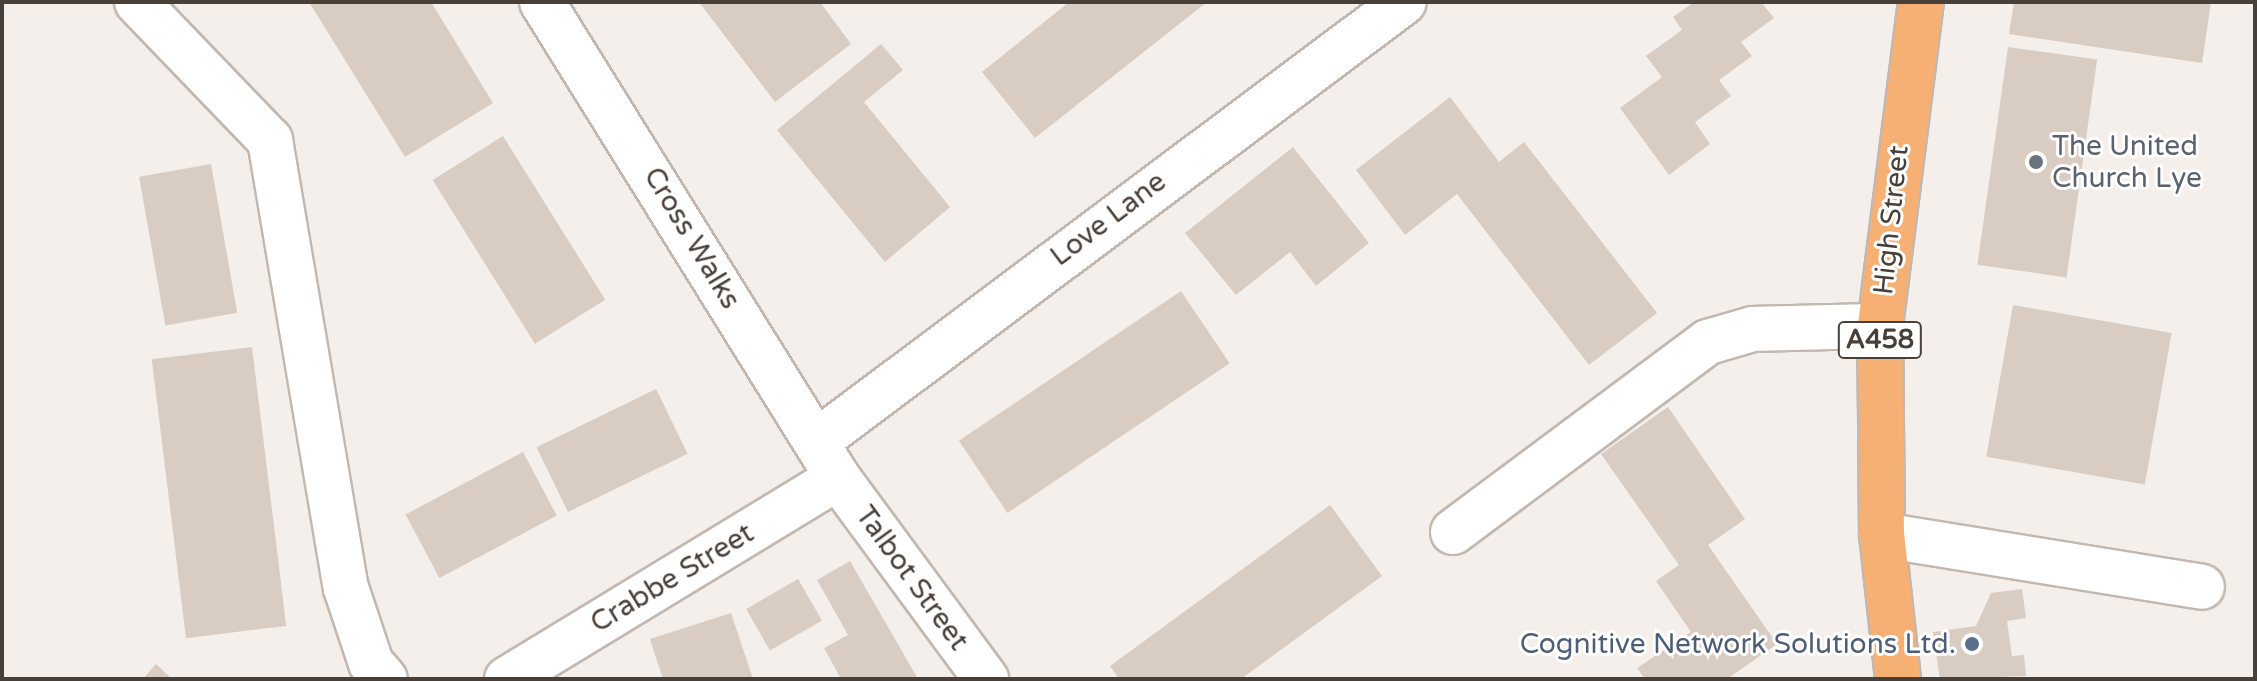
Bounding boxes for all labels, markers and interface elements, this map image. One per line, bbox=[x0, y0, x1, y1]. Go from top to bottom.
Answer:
place label: The United Church Lye bbox=[2052, 129, 2202, 195]
street label: High Street bbox=[1866, 144, 1916, 296]
marker: The United Church Lye bbox=[2027, 153, 2045, 171]
street label: Cross Walks bbox=[637, 161, 747, 315]
street label: Love Lane bbox=[1044, 165, 1172, 273]
road number: A458 bbox=[1836, 318, 1924, 362]
street label: Talbot Street bbox=[848, 499, 976, 657]
street label: Crabbe Street bbox=[584, 516, 760, 640]
place label: Cognitive Network Solutions Ltd. bbox=[1520, 627, 1956, 661]
marker: Cognitive Network Solutions Ltd. bbox=[1963, 635, 1981, 653]

